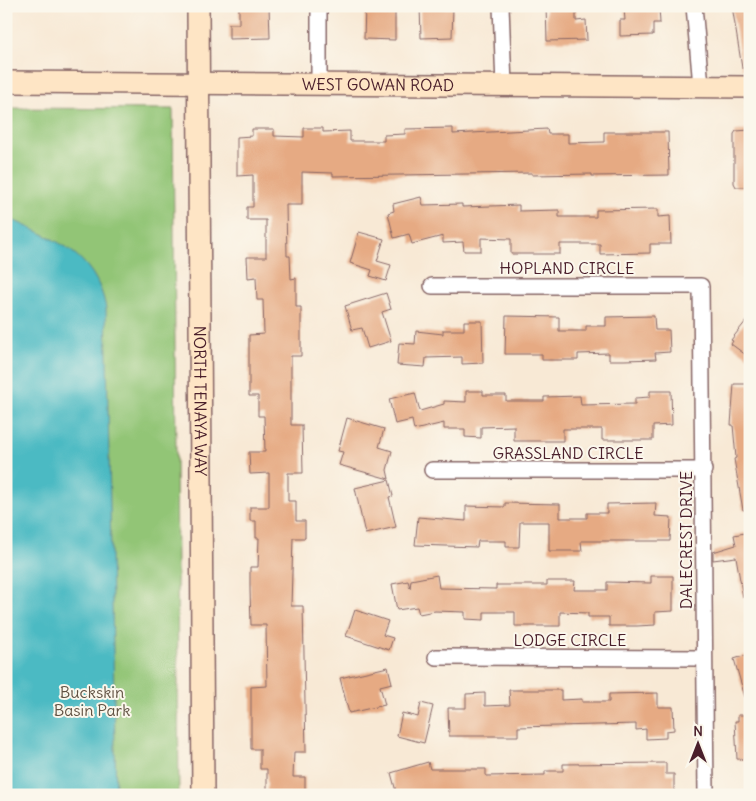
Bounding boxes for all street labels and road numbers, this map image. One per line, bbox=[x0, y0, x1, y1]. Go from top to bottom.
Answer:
street label: WEST GOWAN ROAD bbox=[302, 74, 454, 95]
street label: HOPLAND CIRCLE bbox=[500, 258, 634, 278]
street label: NORTH TENAYA WAY bbox=[190, 326, 211, 476]
street label: GRASSLAND CIRCLE bbox=[492, 443, 644, 463]
street label: DALECREST DRIVE bbox=[676, 471, 696, 609]
street label: LODGE CIRCLE bbox=[514, 630, 626, 650]

